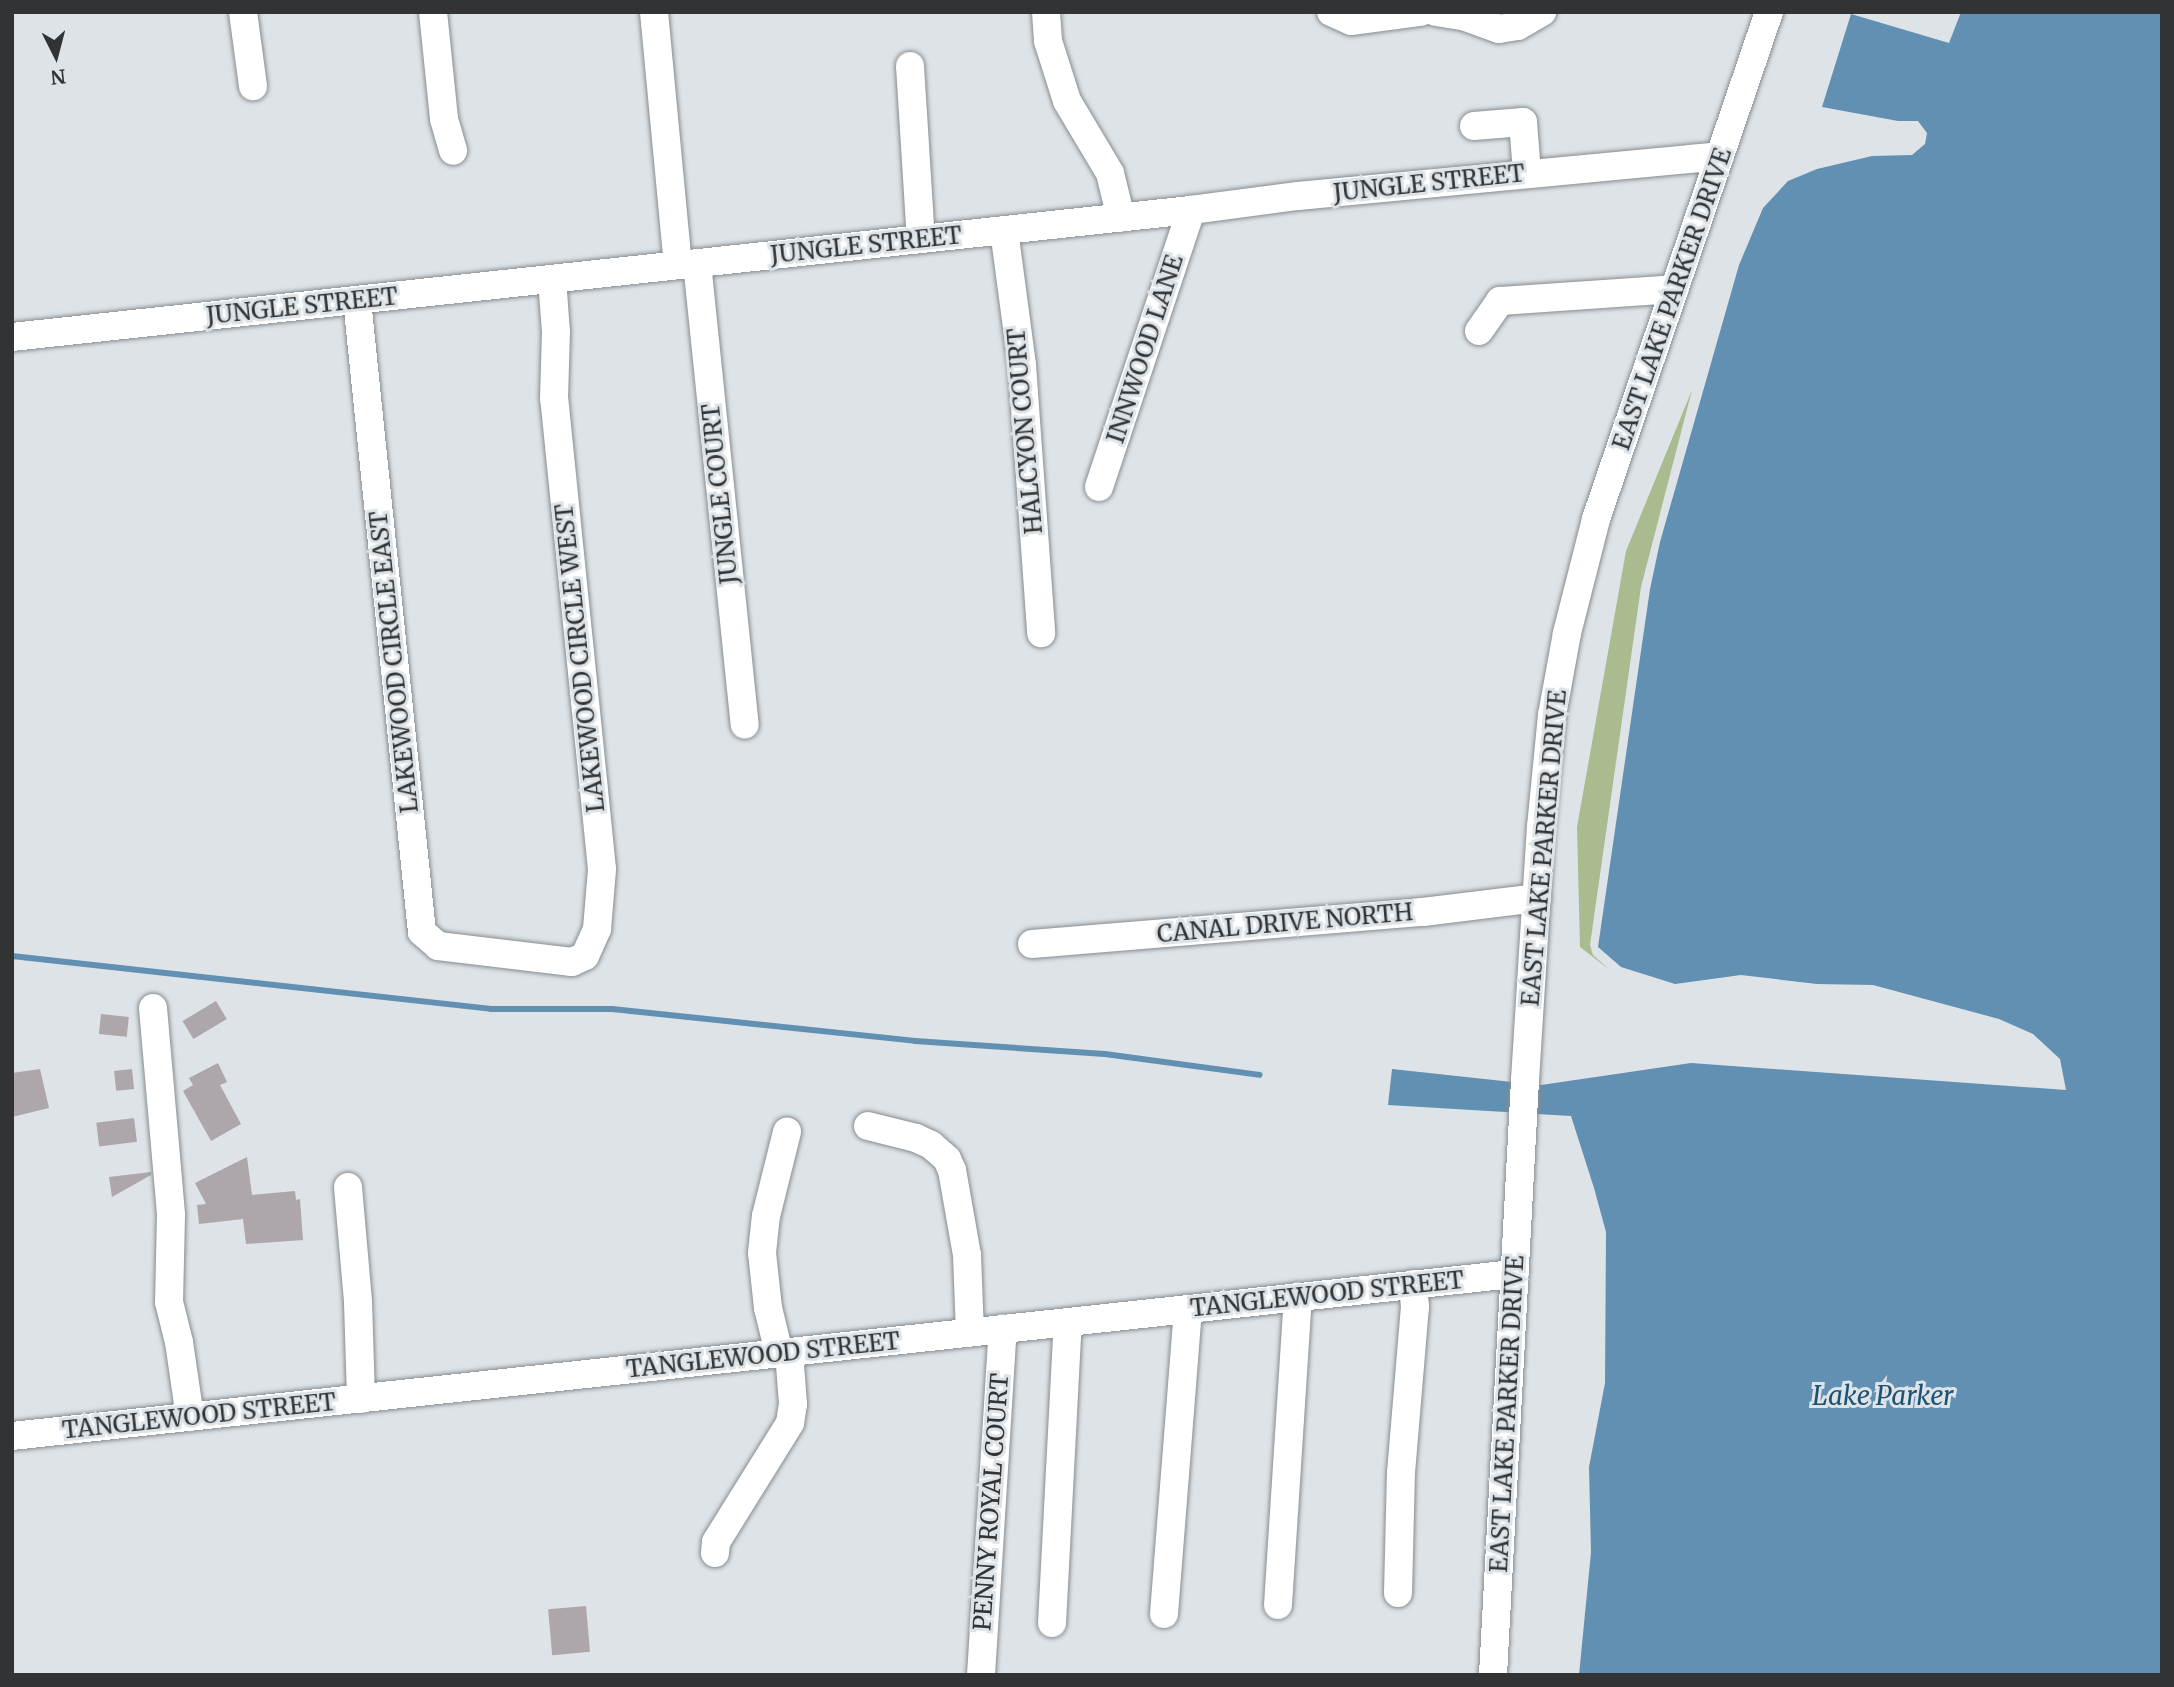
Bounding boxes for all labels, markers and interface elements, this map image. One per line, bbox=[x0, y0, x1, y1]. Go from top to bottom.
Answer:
north arrow bbox=[21, 21, 91, 91]
text: N bbox=[49, 64, 67, 90]
street label: EAST LAKE PARKER DRIVE bbox=[1607, 144, 1737, 454]
street label: JUNGLE STREET bbox=[1332, 159, 1526, 207]
street label: JUNGLE STREET bbox=[769, 221, 963, 269]
street label: INNWOOD LANE bbox=[1101, 251, 1189, 447]
street label: JUNGLE STREET bbox=[205, 282, 399, 330]
street label: HALCYON COURT bbox=[1002, 327, 1048, 535]
street label: JUNGLE COURT bbox=[696, 402, 744, 586]
street label: LAKEWOOD CIRCLE WEST bbox=[549, 502, 611, 814]
street label: LAKEWOOD CIRCLE EAST bbox=[364, 510, 424, 814]
street label: EAST LAKE PARKER DRIVE bbox=[1516, 689, 1572, 1007]
street label: CANAL DRIVE NORTH bbox=[1156, 897, 1414, 949]
street label: EAST LAKE PARKER DRIVE bbox=[1484, 1255, 1530, 1573]
street label: TANGLEWOOD STREET bbox=[1189, 1265, 1465, 1323]
street label: TANGLEWOOD STREET bbox=[625, 1326, 901, 1384]
street label: PENNY ROYAL COURT bbox=[968, 1372, 1014, 1632]
water label: Lake Parker bbox=[1812, 1380, 1954, 1412]
street label: TANGLEWOOD STREET bbox=[61, 1387, 337, 1445]

